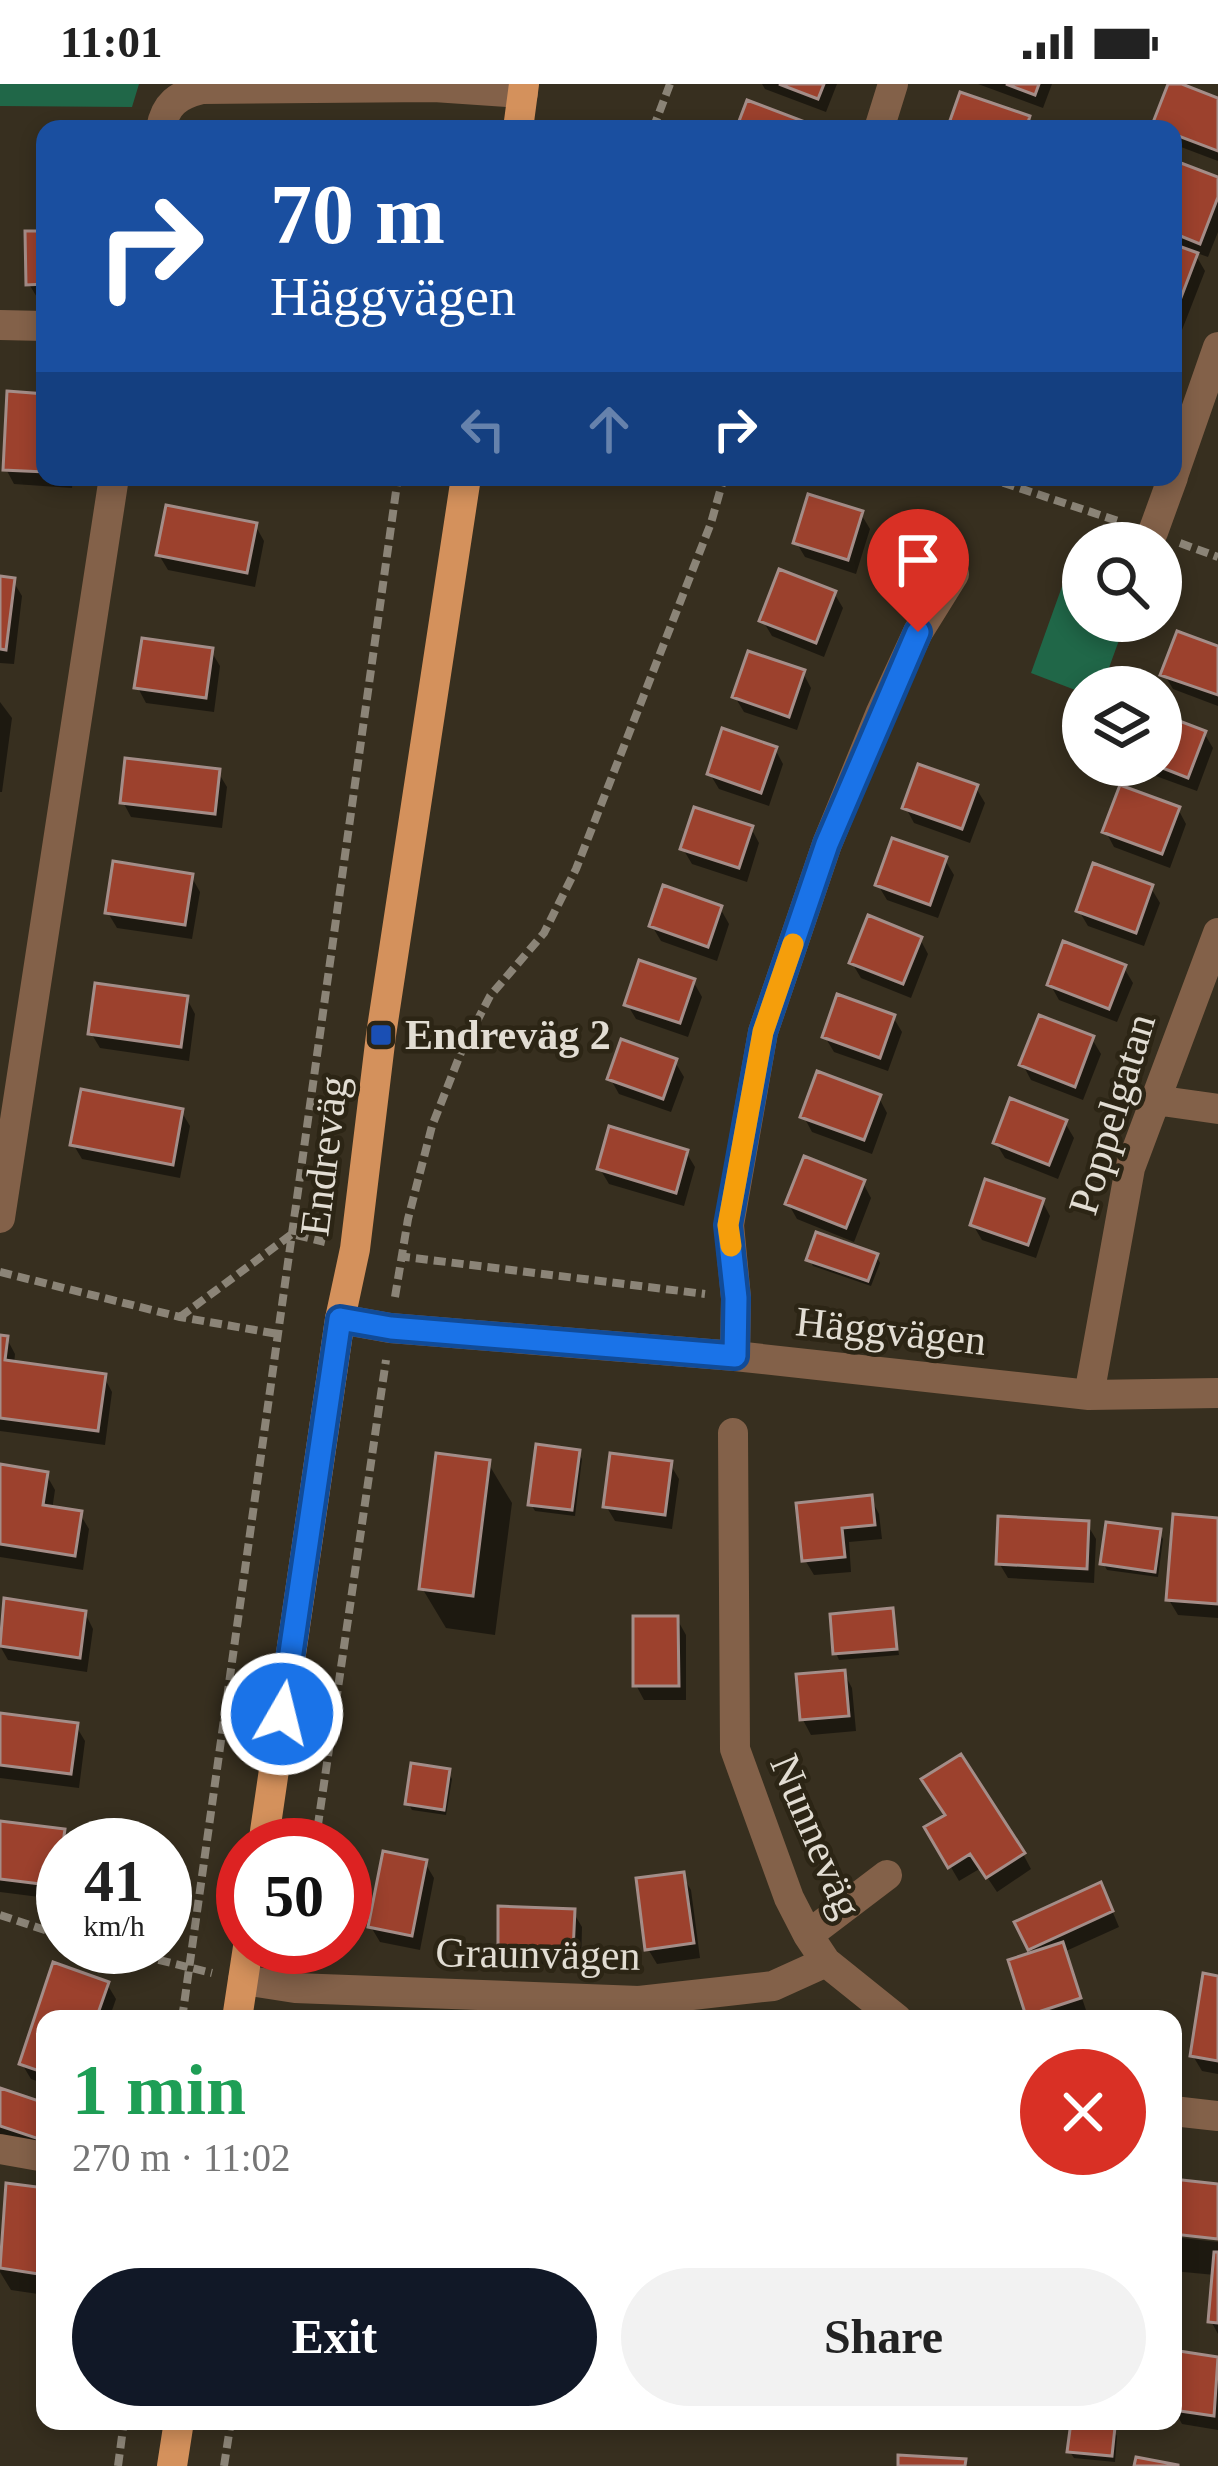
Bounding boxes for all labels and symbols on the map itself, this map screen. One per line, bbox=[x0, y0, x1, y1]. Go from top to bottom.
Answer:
pin bbox=[867, 509, 969, 632]
street label: Poppelgatan bbox=[1060, 1008, 1164, 1220]
place label: Endreväg 2 bbox=[405, 1012, 611, 1058]
marker: Endreväg 2 bbox=[368, 1022, 394, 1048]
street label: Endreväg bbox=[291, 1073, 357, 1239]
street label: Häggvägen bbox=[793, 1298, 989, 1364]
position arrow bbox=[219, 1651, 345, 1777]
street label: Nunneväg bbox=[761, 1748, 871, 1924]
speed limit sign: 50 bbox=[216, 1818, 372, 1974]
street label: Graunvägen bbox=[435, 1929, 641, 1979]

